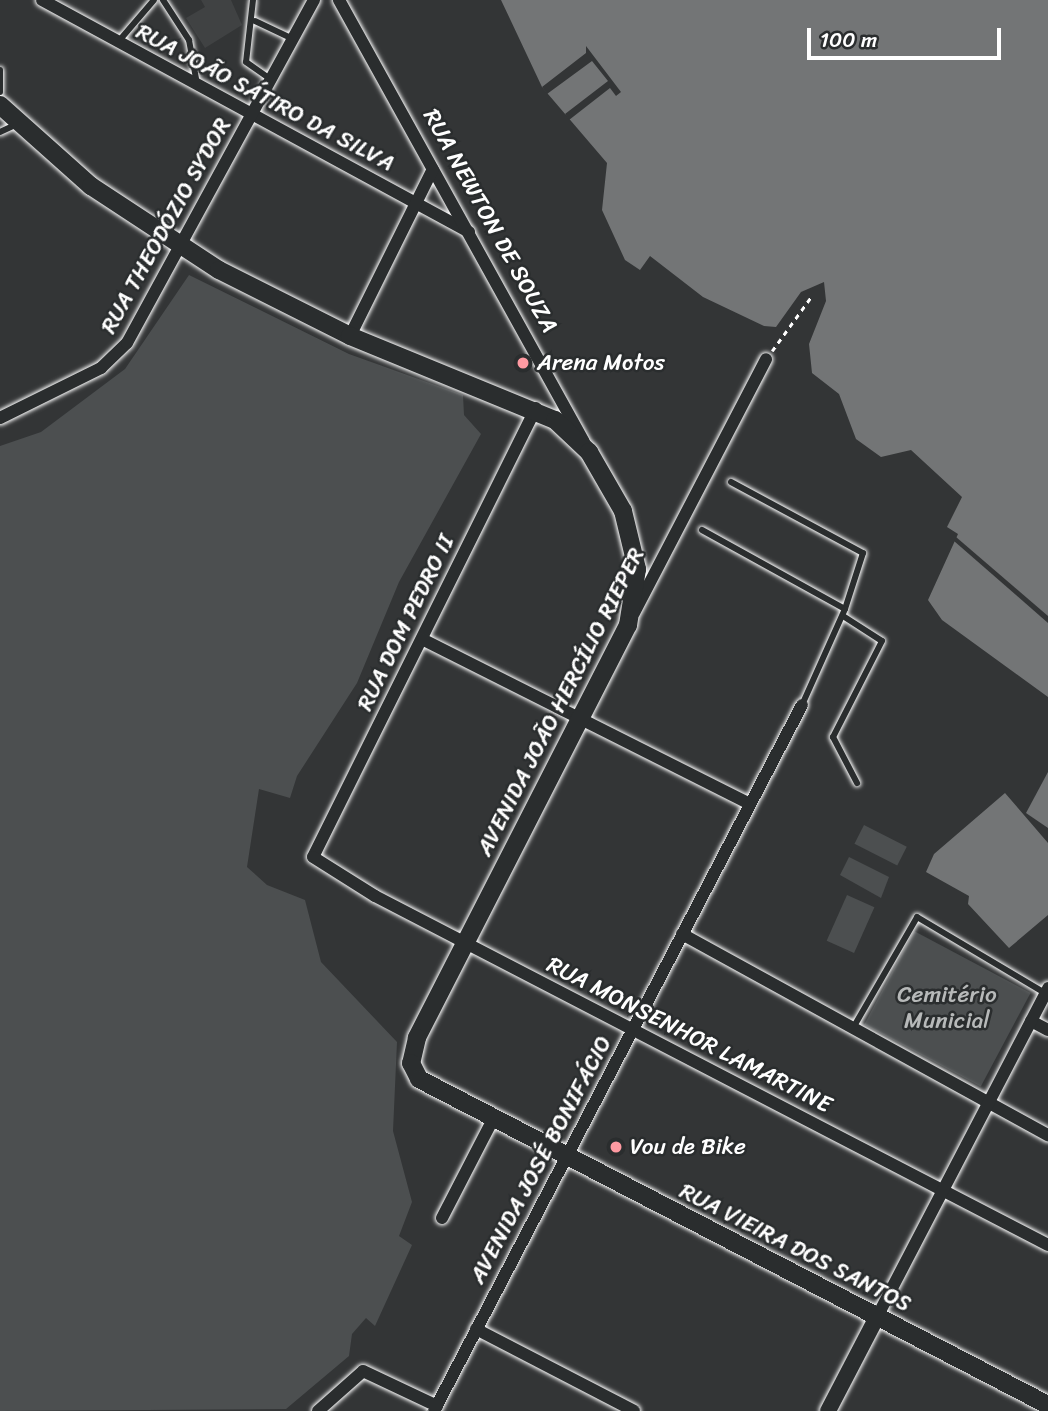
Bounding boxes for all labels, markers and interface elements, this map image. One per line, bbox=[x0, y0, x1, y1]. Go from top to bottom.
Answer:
scale bar bbox=[810, 14, 1004, 58]
street label: RUA JOÃO SÁTIRO DA SILVA bbox=[129, 17, 401, 179]
text: 100 m bbox=[820, 21, 877, 59]
street label: RUA NEWTON DE SOUZA bbox=[418, 105, 562, 337]
street label: RUA THEODÓZIO SYDOR bbox=[94, 112, 238, 340]
place label: Arena Motos bbox=[537, 349, 666, 377]
marker: Arena Motos bbox=[515, 355, 531, 371]
street label: RUA DOM PEDRO II bbox=[351, 530, 461, 716]
street label: AVENIDA JOÃO HERCÍLIO RIEPER bbox=[471, 544, 651, 860]
street label: RUA MONSENHOR LAMARTINE bbox=[543, 952, 835, 1118]
park label: Cemitério Municial bbox=[897, 981, 997, 1035]
street label: AVENIDA JOSÉ BONIFÁCIO bbox=[464, 1032, 618, 1288]
place label: Vou de Bike bbox=[630, 1133, 747, 1161]
marker: Vou de Bike bbox=[608, 1139, 624, 1155]
street label: RUA VIEIRA DOS SANTOS bbox=[672, 1176, 918, 1320]

